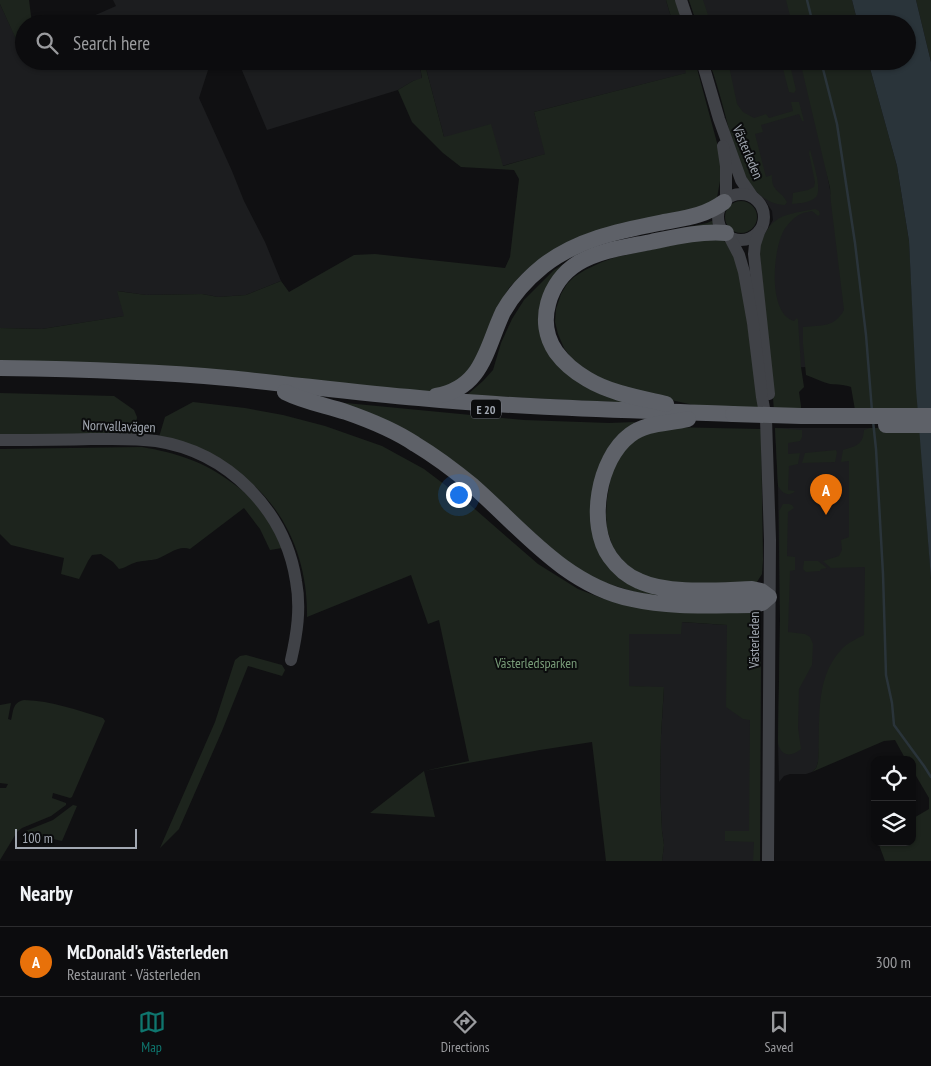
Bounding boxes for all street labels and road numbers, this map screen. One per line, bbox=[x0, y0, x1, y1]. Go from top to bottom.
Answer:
street label: Västerleden bbox=[728, 121, 767, 182]
road number: E 20 bbox=[471, 399, 501, 418]
street label: Norrvallavägen bbox=[82, 416, 156, 436]
street label: Västerleden bbox=[745, 612, 763, 669]

